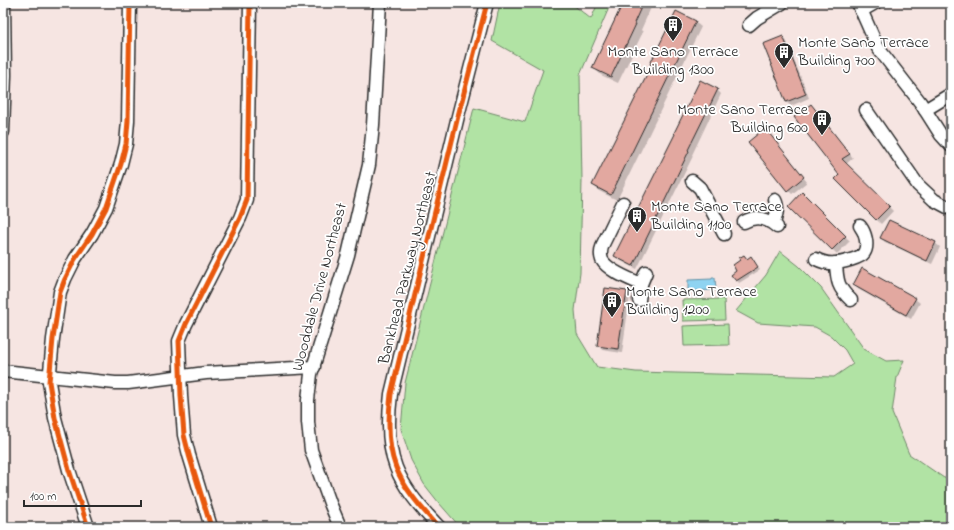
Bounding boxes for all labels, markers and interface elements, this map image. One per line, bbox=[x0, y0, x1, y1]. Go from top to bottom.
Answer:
building icon: Monte Sano Terrace Building 1300 bbox=[662, 14, 684, 42]
place label: Monte Sano Terrace Building 700 bbox=[797, 31, 930, 73]
place label: Monte Sano Terrace Building 1300 bbox=[608, 40, 739, 82]
building icon: Monte Sano Terrace Building 700 bbox=[773, 41, 795, 69]
place label: Monte Sano Terrace Building 600 bbox=[677, 98, 809, 140]
building icon: Monte Sano Terrace Building 600 bbox=[811, 108, 833, 136]
street label: Bankhead Parkway Northeast bbox=[372, 168, 444, 368]
place label: Monte Sano Terrace Building 1100 bbox=[650, 195, 783, 237]
street label: Wooddale Drive Northeast bbox=[286, 200, 354, 374]
building icon: Monte Sano Terrace Building 1100 bbox=[626, 205, 648, 233]
place label: Monte Sano Terrace Building 1200 bbox=[625, 280, 758, 322]
building icon: Monte Sano Terrace Building 1200 bbox=[601, 290, 623, 318]
scale bar bbox=[24, 482, 141, 508]
text: 100 m bbox=[30, 488, 57, 506]

